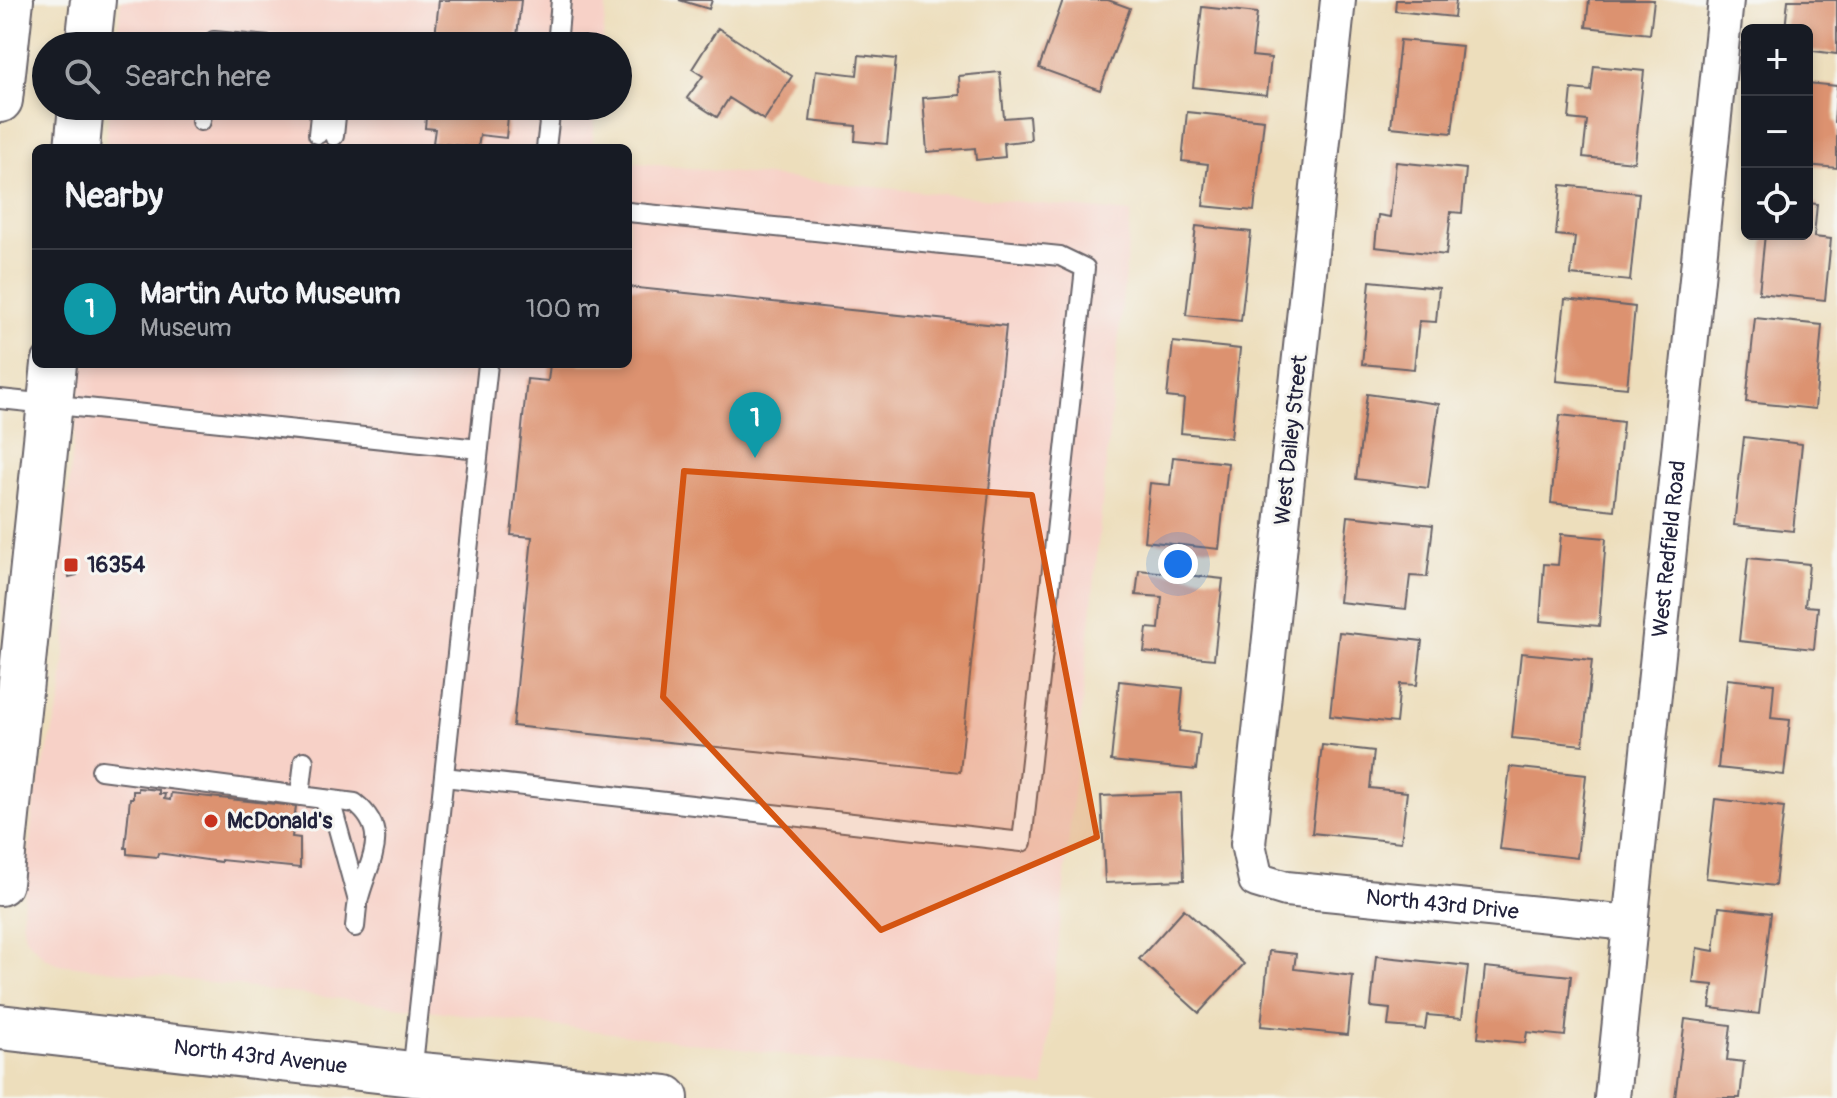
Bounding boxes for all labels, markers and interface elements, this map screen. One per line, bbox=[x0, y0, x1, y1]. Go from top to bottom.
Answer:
map controls bbox=[1741, 24, 1813, 240]
button: + bbox=[1741, 24, 1813, 96]
search box bbox=[32, 32, 632, 120]
icon: search bbox=[60, 54, 104, 98]
text: Search here bbox=[124, 58, 271, 95]
button: − bbox=[1741, 96, 1813, 168]
button: locate bbox=[1741, 168, 1813, 240]
text: Nearby bbox=[64, 175, 163, 218]
text: Martin Auto Museum bbox=[140, 275, 401, 312]
text: 1 bbox=[85, 293, 95, 325]
text: 100 m bbox=[526, 293, 600, 325]
text: Museum bbox=[140, 312, 232, 344]
street label: West Dailey Street bbox=[1268, 353, 1314, 526]
pin: 1 bbox=[729, 392, 781, 458]
street label: West Redfield Road bbox=[1646, 459, 1692, 639]
your location bbox=[1158, 544, 1198, 584]
place label: 16354 bbox=[87, 551, 146, 579]
marker: 16354 bbox=[62, 556, 80, 574]
place label: McDonald's bbox=[227, 807, 332, 835]
marker: McDonald's bbox=[202, 812, 220, 830]
street label: North 43rd Drive bbox=[1364, 883, 1520, 926]
street label: North 43rd Avenue bbox=[172, 1033, 349, 1080]

